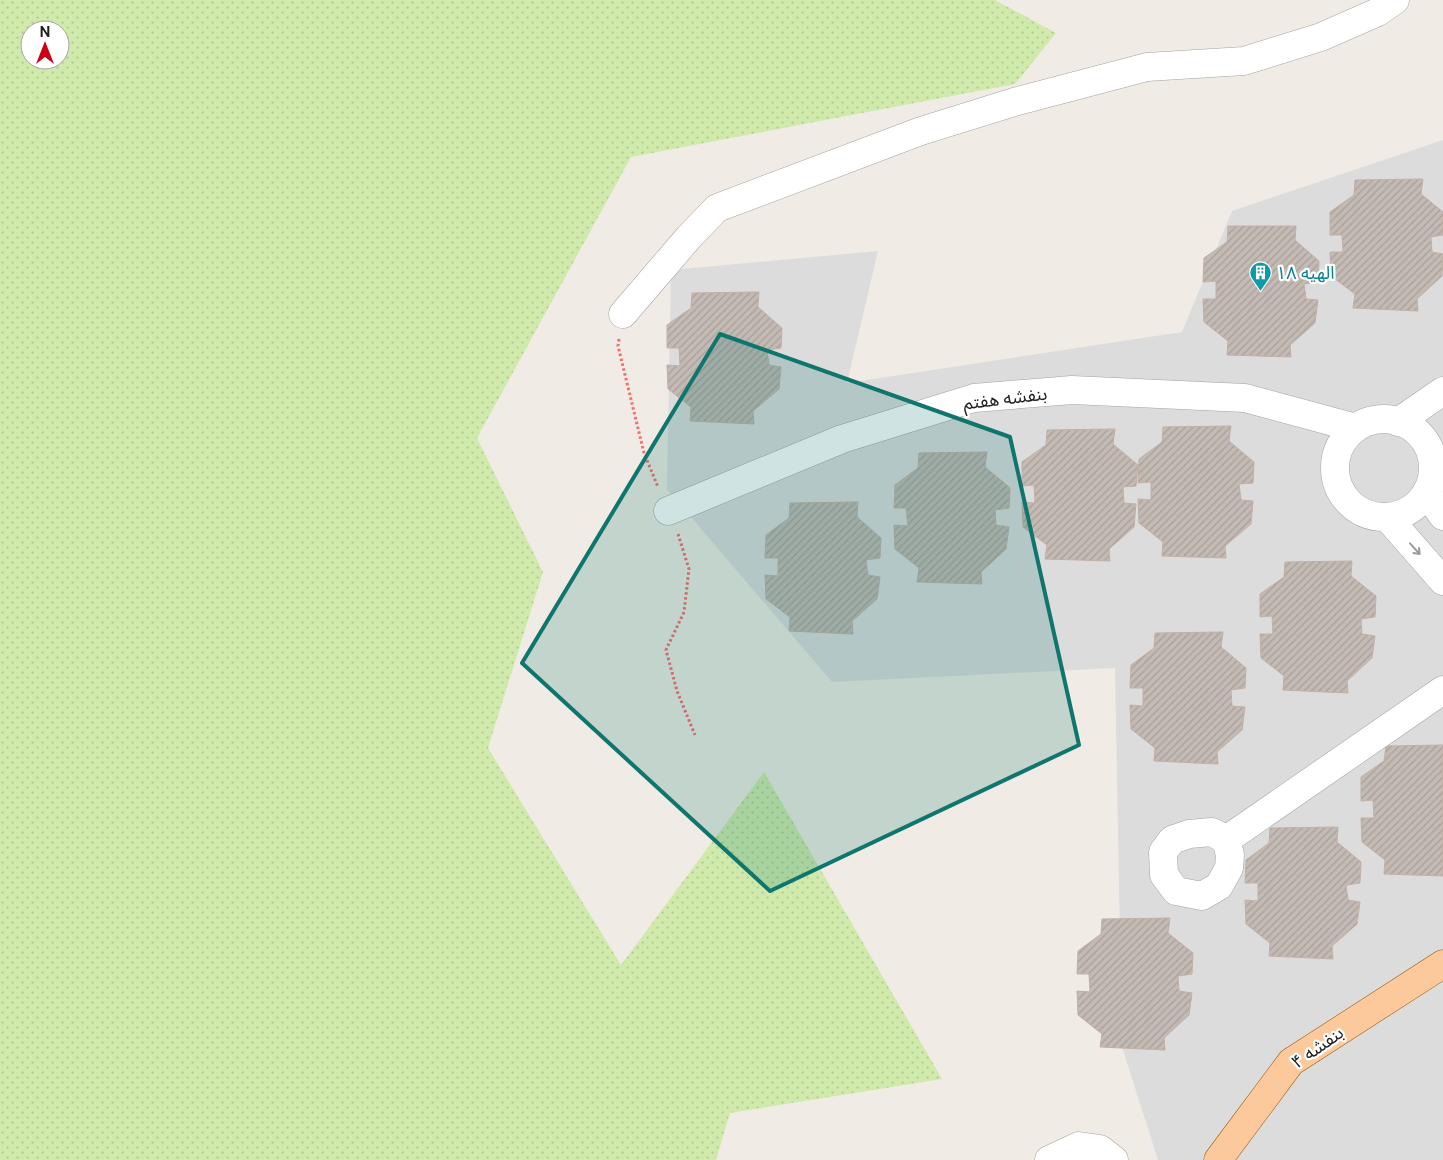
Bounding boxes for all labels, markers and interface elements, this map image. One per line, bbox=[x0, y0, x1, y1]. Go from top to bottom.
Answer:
north arrow bbox=[20, 20, 70, 70]
text: N bbox=[40, 24, 50, 40]
building icon: الهیه ۱۸ bbox=[1248, 260, 1272, 291]
place label: الهیه ۱۸ bbox=[1276, 262, 1335, 283]
street label: بنفشه هفتم bbox=[962, 382, 1049, 417]
one-way arrow bbox=[1409, 543, 1421, 556]
street label: بنفشه ۴ bbox=[1287, 1022, 1347, 1072]

